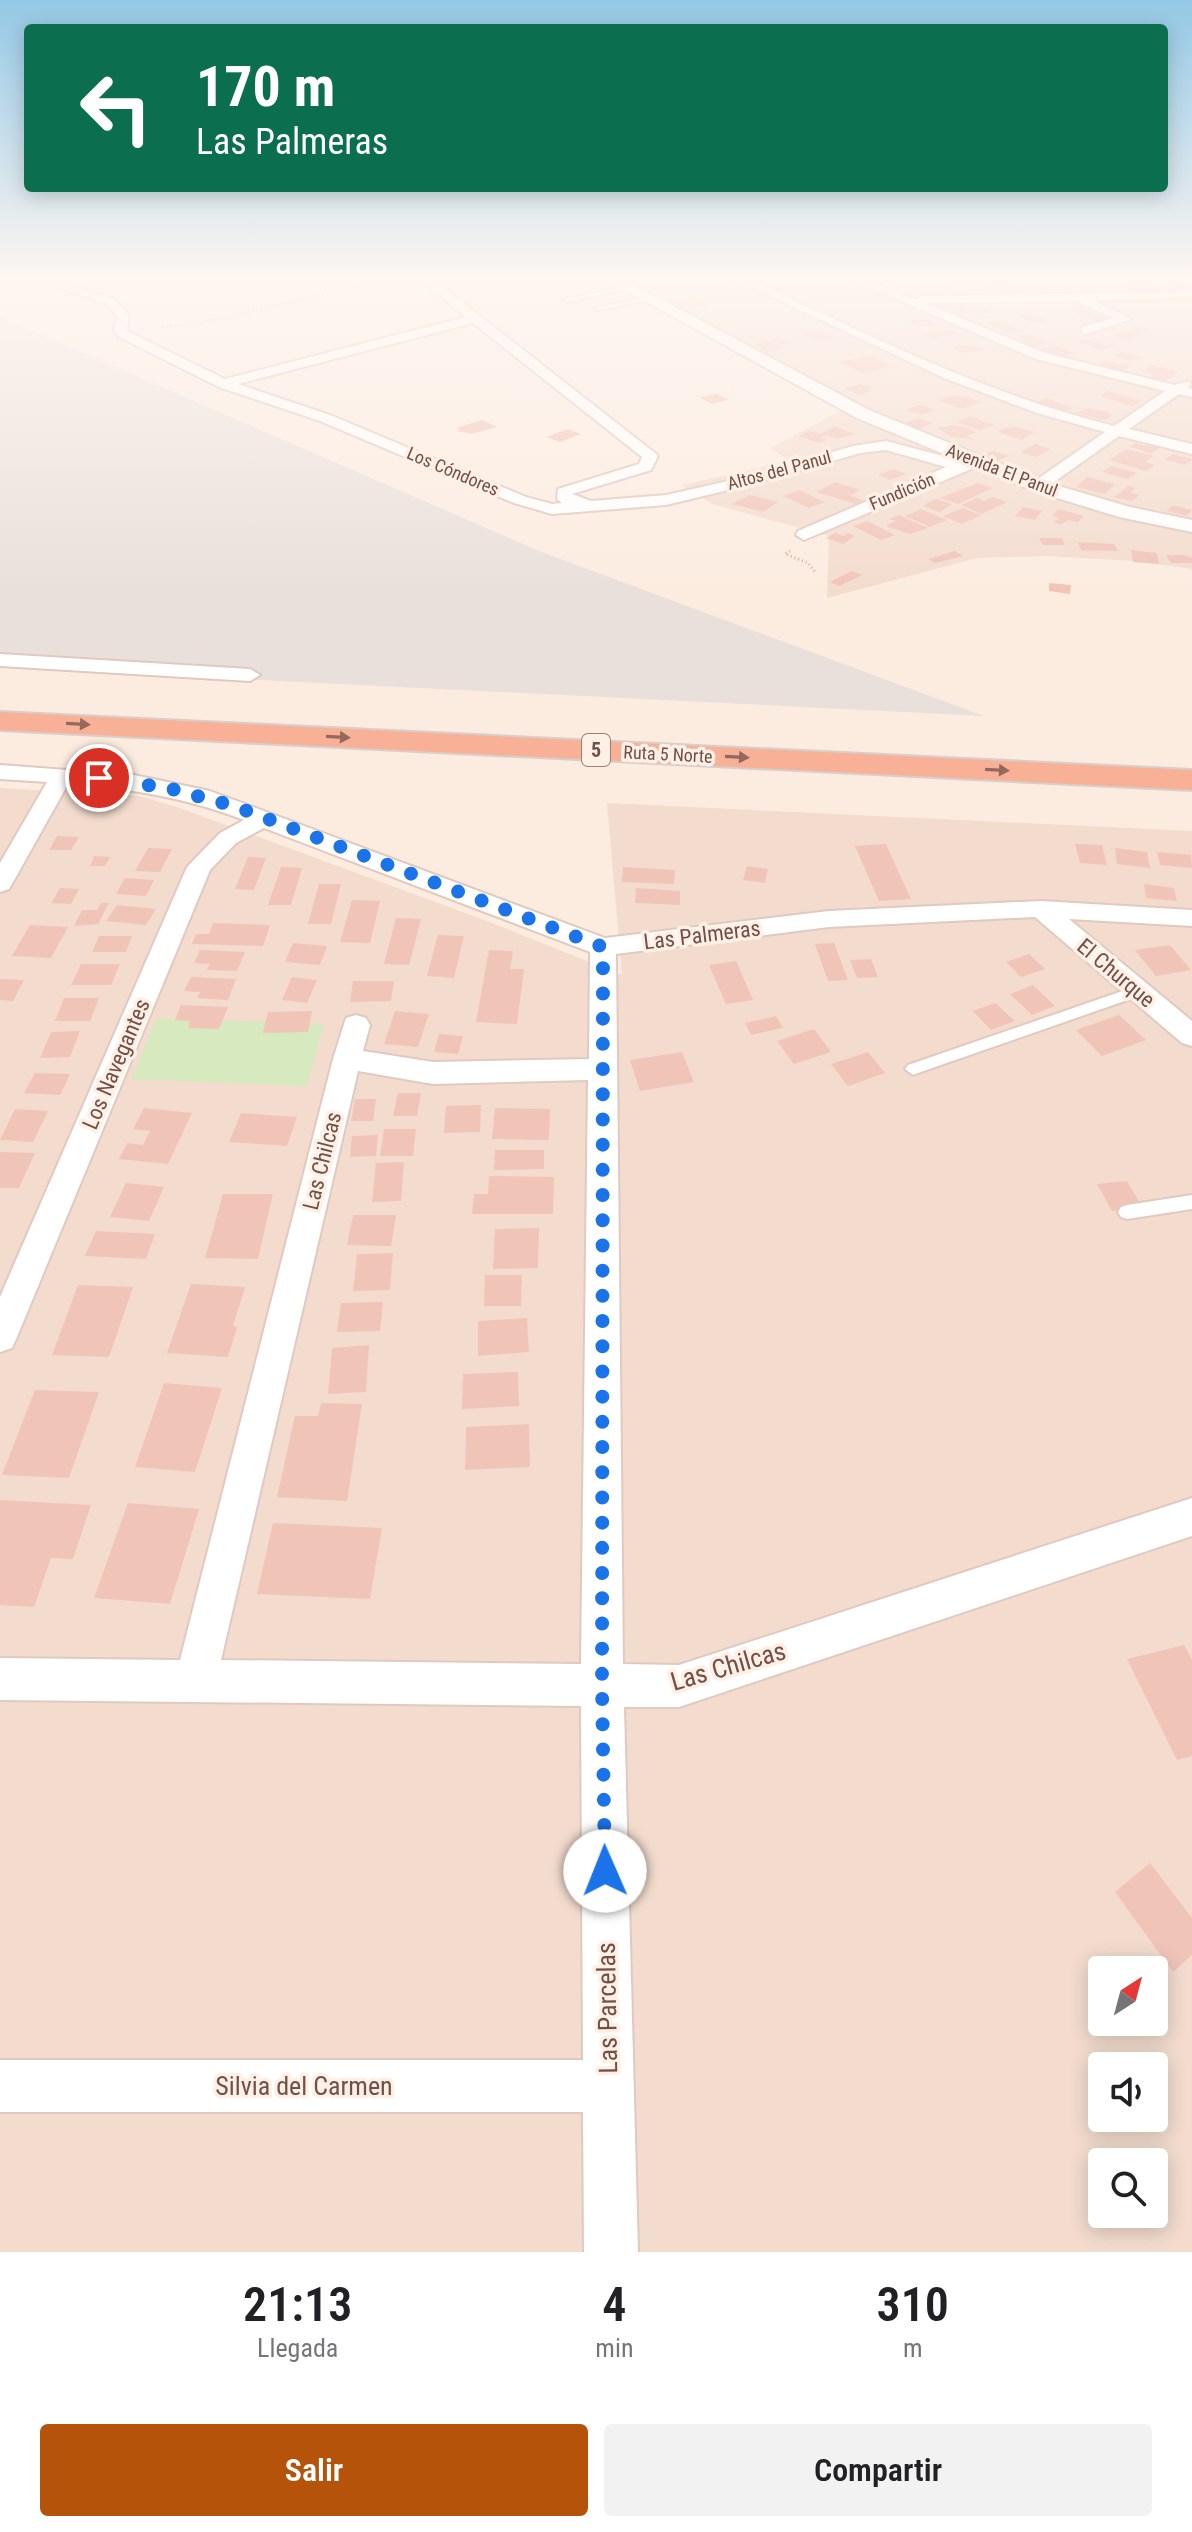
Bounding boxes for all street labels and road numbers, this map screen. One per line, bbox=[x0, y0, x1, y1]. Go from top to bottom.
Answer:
street label: Avenida El Panul bbox=[943, 439, 1061, 501]
street label: Los Cóndores bbox=[404, 442, 502, 500]
street label: Altos del Panul bbox=[725, 446, 833, 494]
street label: Fundición bbox=[866, 468, 938, 514]
road number: 5 bbox=[582, 734, 610, 766]
street label: Ruta 5 Norte bbox=[623, 741, 713, 767]
street label: Las Palmeras bbox=[642, 915, 762, 955]
street label: El Churque bbox=[1072, 933, 1160, 1013]
street label: Los Navegantes bbox=[77, 995, 155, 1133]
street label: Las Chilcas bbox=[298, 1109, 346, 1213]
street label: Las Chilcas bbox=[667, 1635, 789, 1697]
street label: Las Parcelas bbox=[591, 1942, 623, 2074]
street label: Silvia del Carmen bbox=[215, 2071, 393, 2101]

